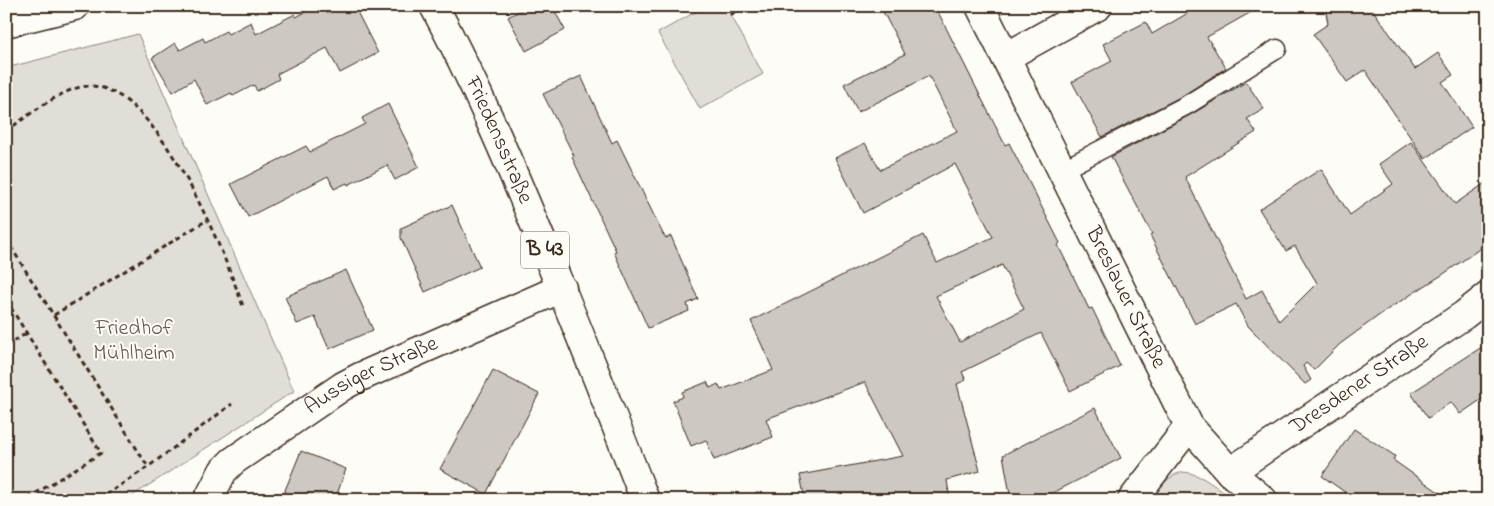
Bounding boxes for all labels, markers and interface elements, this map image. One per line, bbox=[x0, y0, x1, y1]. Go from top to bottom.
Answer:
street label: Friedensstraße bbox=[456, 71, 540, 209]
street label: Breslauer Straße bbox=[1076, 221, 1174, 374]
road number: B 43 bbox=[521, 232, 569, 268]
park label: Friedhof Mühlheim bbox=[93, 313, 175, 370]
street label: Dresdener Straße bbox=[1283, 327, 1435, 444]
street label: Aussiger Straße bbox=[298, 328, 443, 423]

